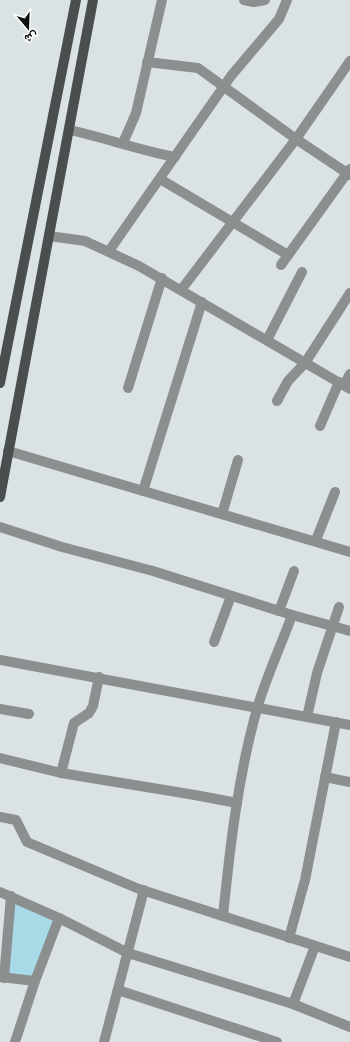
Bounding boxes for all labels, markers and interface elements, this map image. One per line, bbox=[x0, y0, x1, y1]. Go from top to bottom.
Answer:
north arrow bbox=[8, 8, 48, 48]
text: ش bbox=[23, 29, 39, 45]

